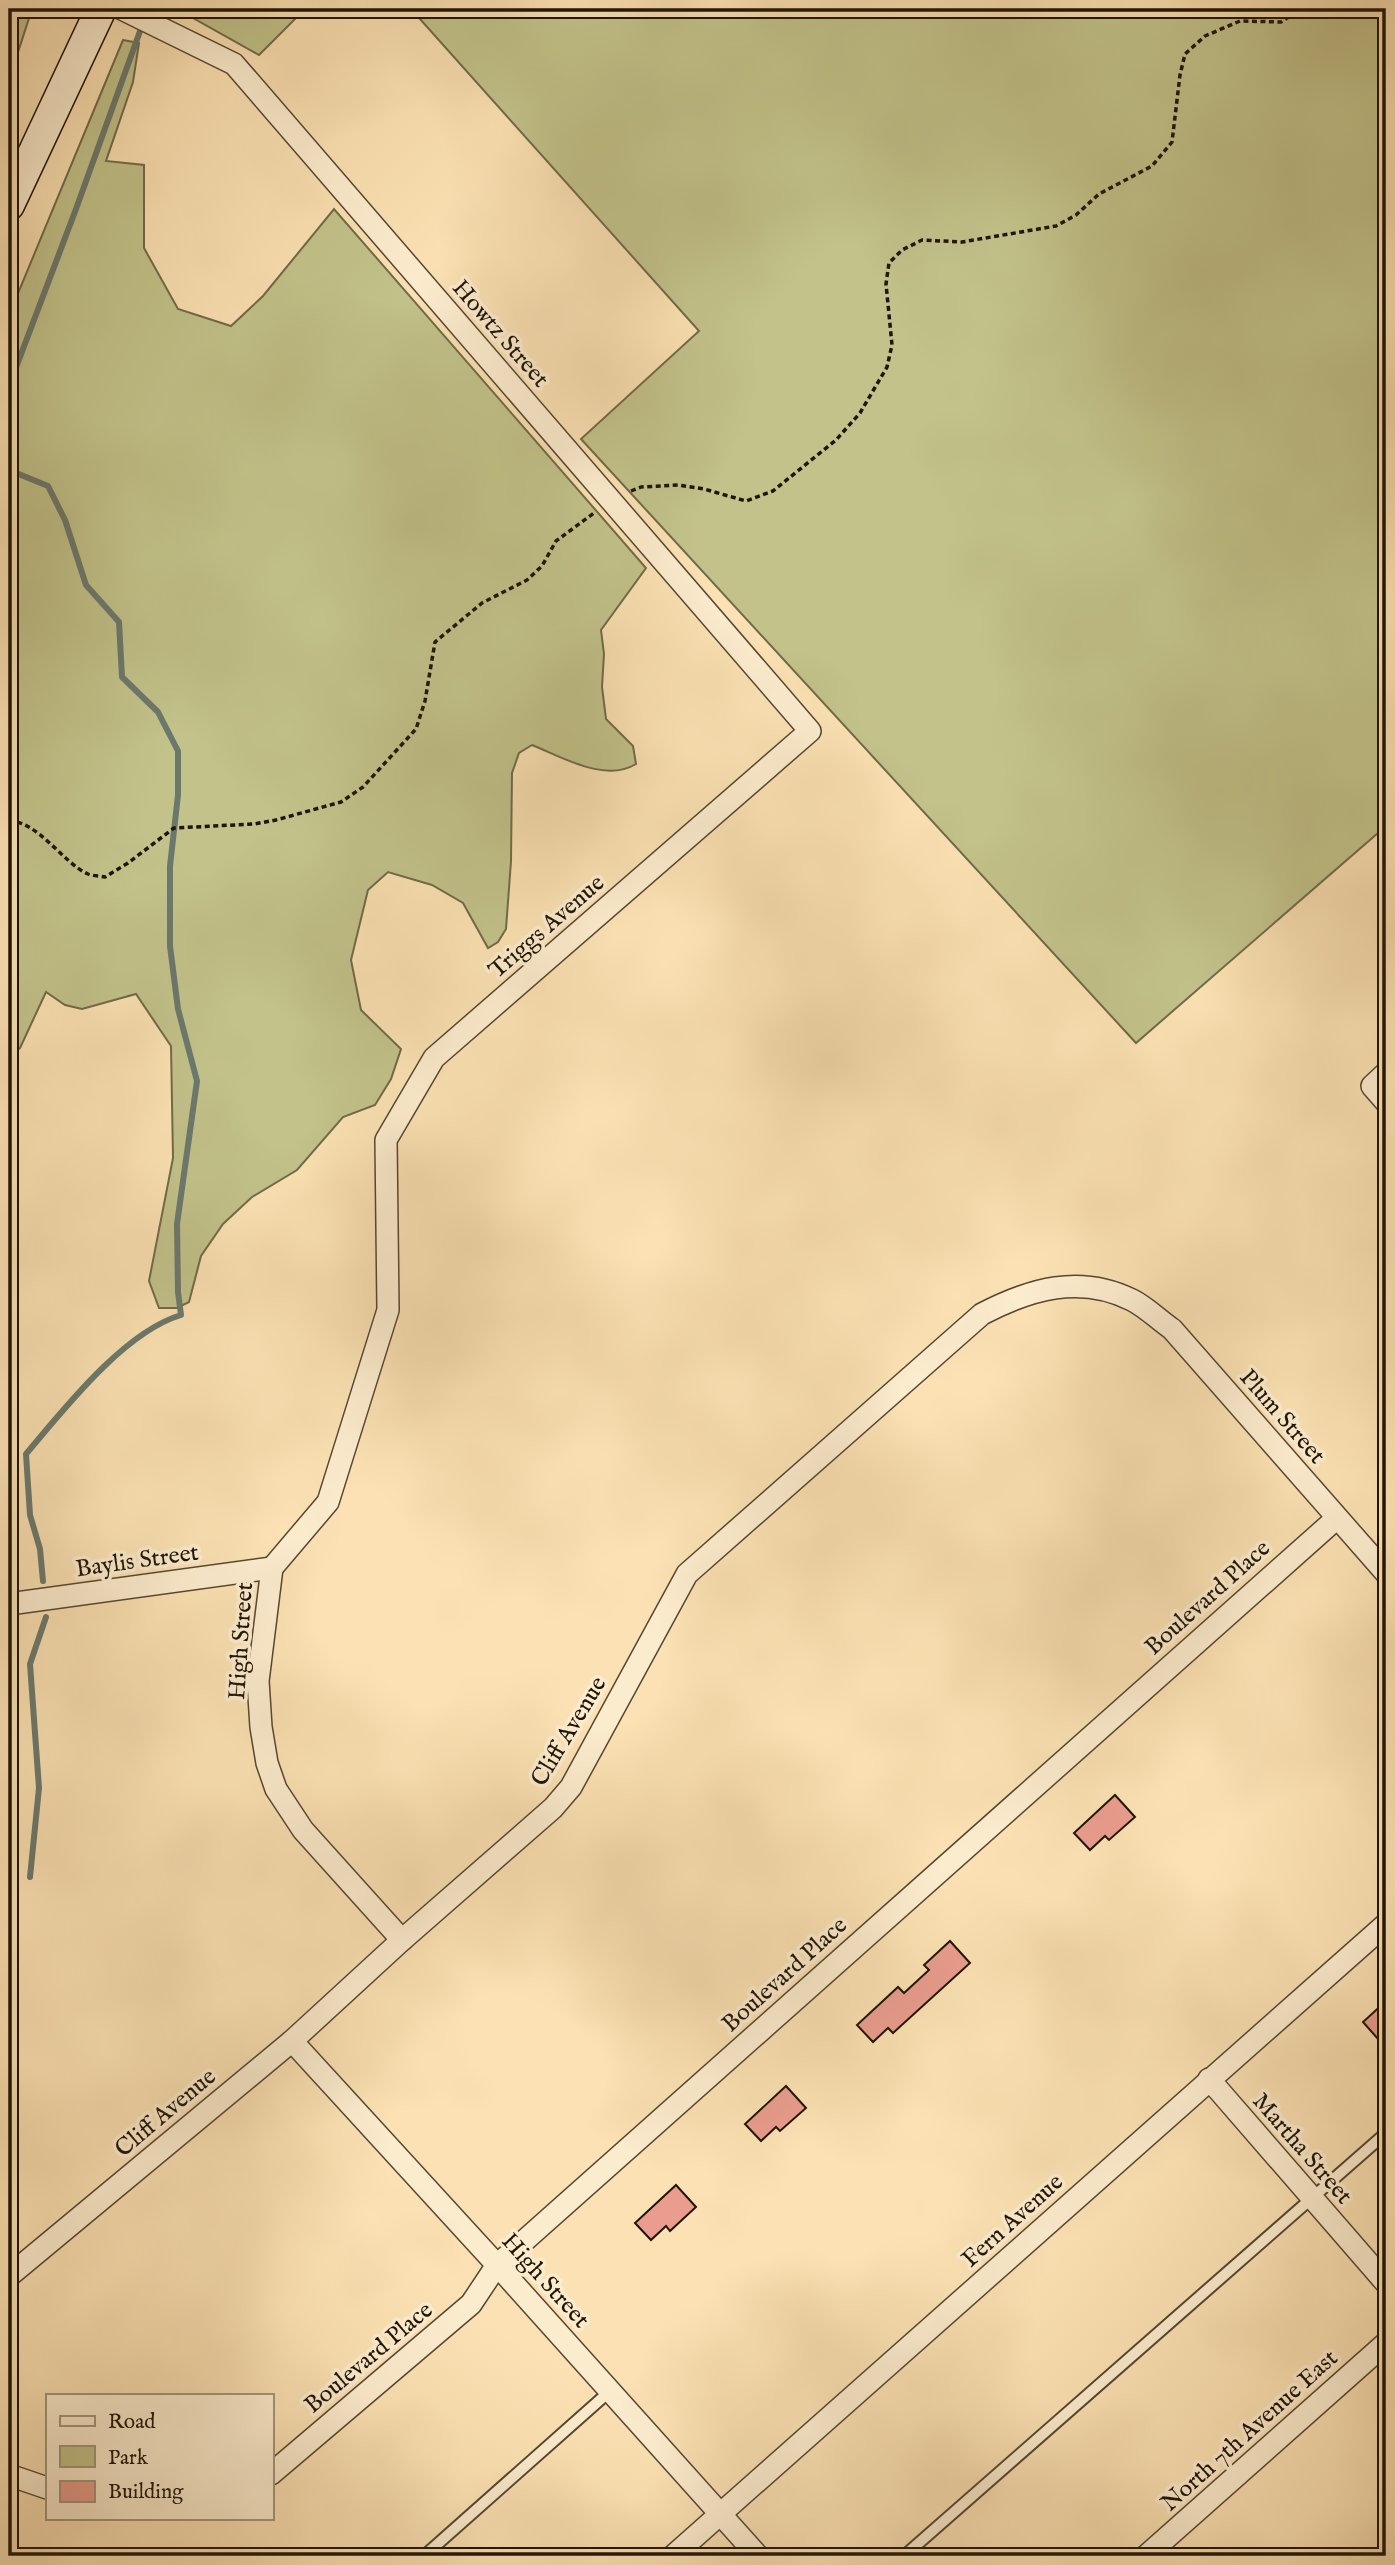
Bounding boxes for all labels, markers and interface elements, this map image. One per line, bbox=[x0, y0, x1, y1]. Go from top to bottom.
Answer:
street label: Howtz Street bbox=[445, 274, 555, 394]
street label: Triggs Avenue bbox=[482, 868, 611, 986]
street label: Plum Street bbox=[1232, 1363, 1332, 1471]
street label: Boulevard Place bbox=[1139, 1534, 1277, 1663]
street label: Baylis Street bbox=[74, 1538, 201, 1585]
street label: High Street bbox=[222, 1581, 261, 1701]
street label: Cliff Avenue bbox=[524, 1671, 614, 1792]
street label: Boulevard Place bbox=[716, 1911, 854, 2040]
street label: Cliff Avenue bbox=[109, 2062, 223, 2165]
street label: Martha Street bbox=[1245, 2087, 1359, 2211]
street label: Fern Avenue bbox=[956, 2167, 1070, 2275]
street label: High Street bbox=[494, 2227, 596, 2335]
street label: Boulevard Place bbox=[298, 2295, 440, 2421]
street label: North 7th Avenue East bbox=[1155, 2343, 1345, 2519]
legend bbox=[46, 2394, 273, 2520]
text: Road bbox=[108, 2409, 156, 2436]
text: Park bbox=[108, 2445, 149, 2472]
text: Building bbox=[108, 2479, 184, 2506]

